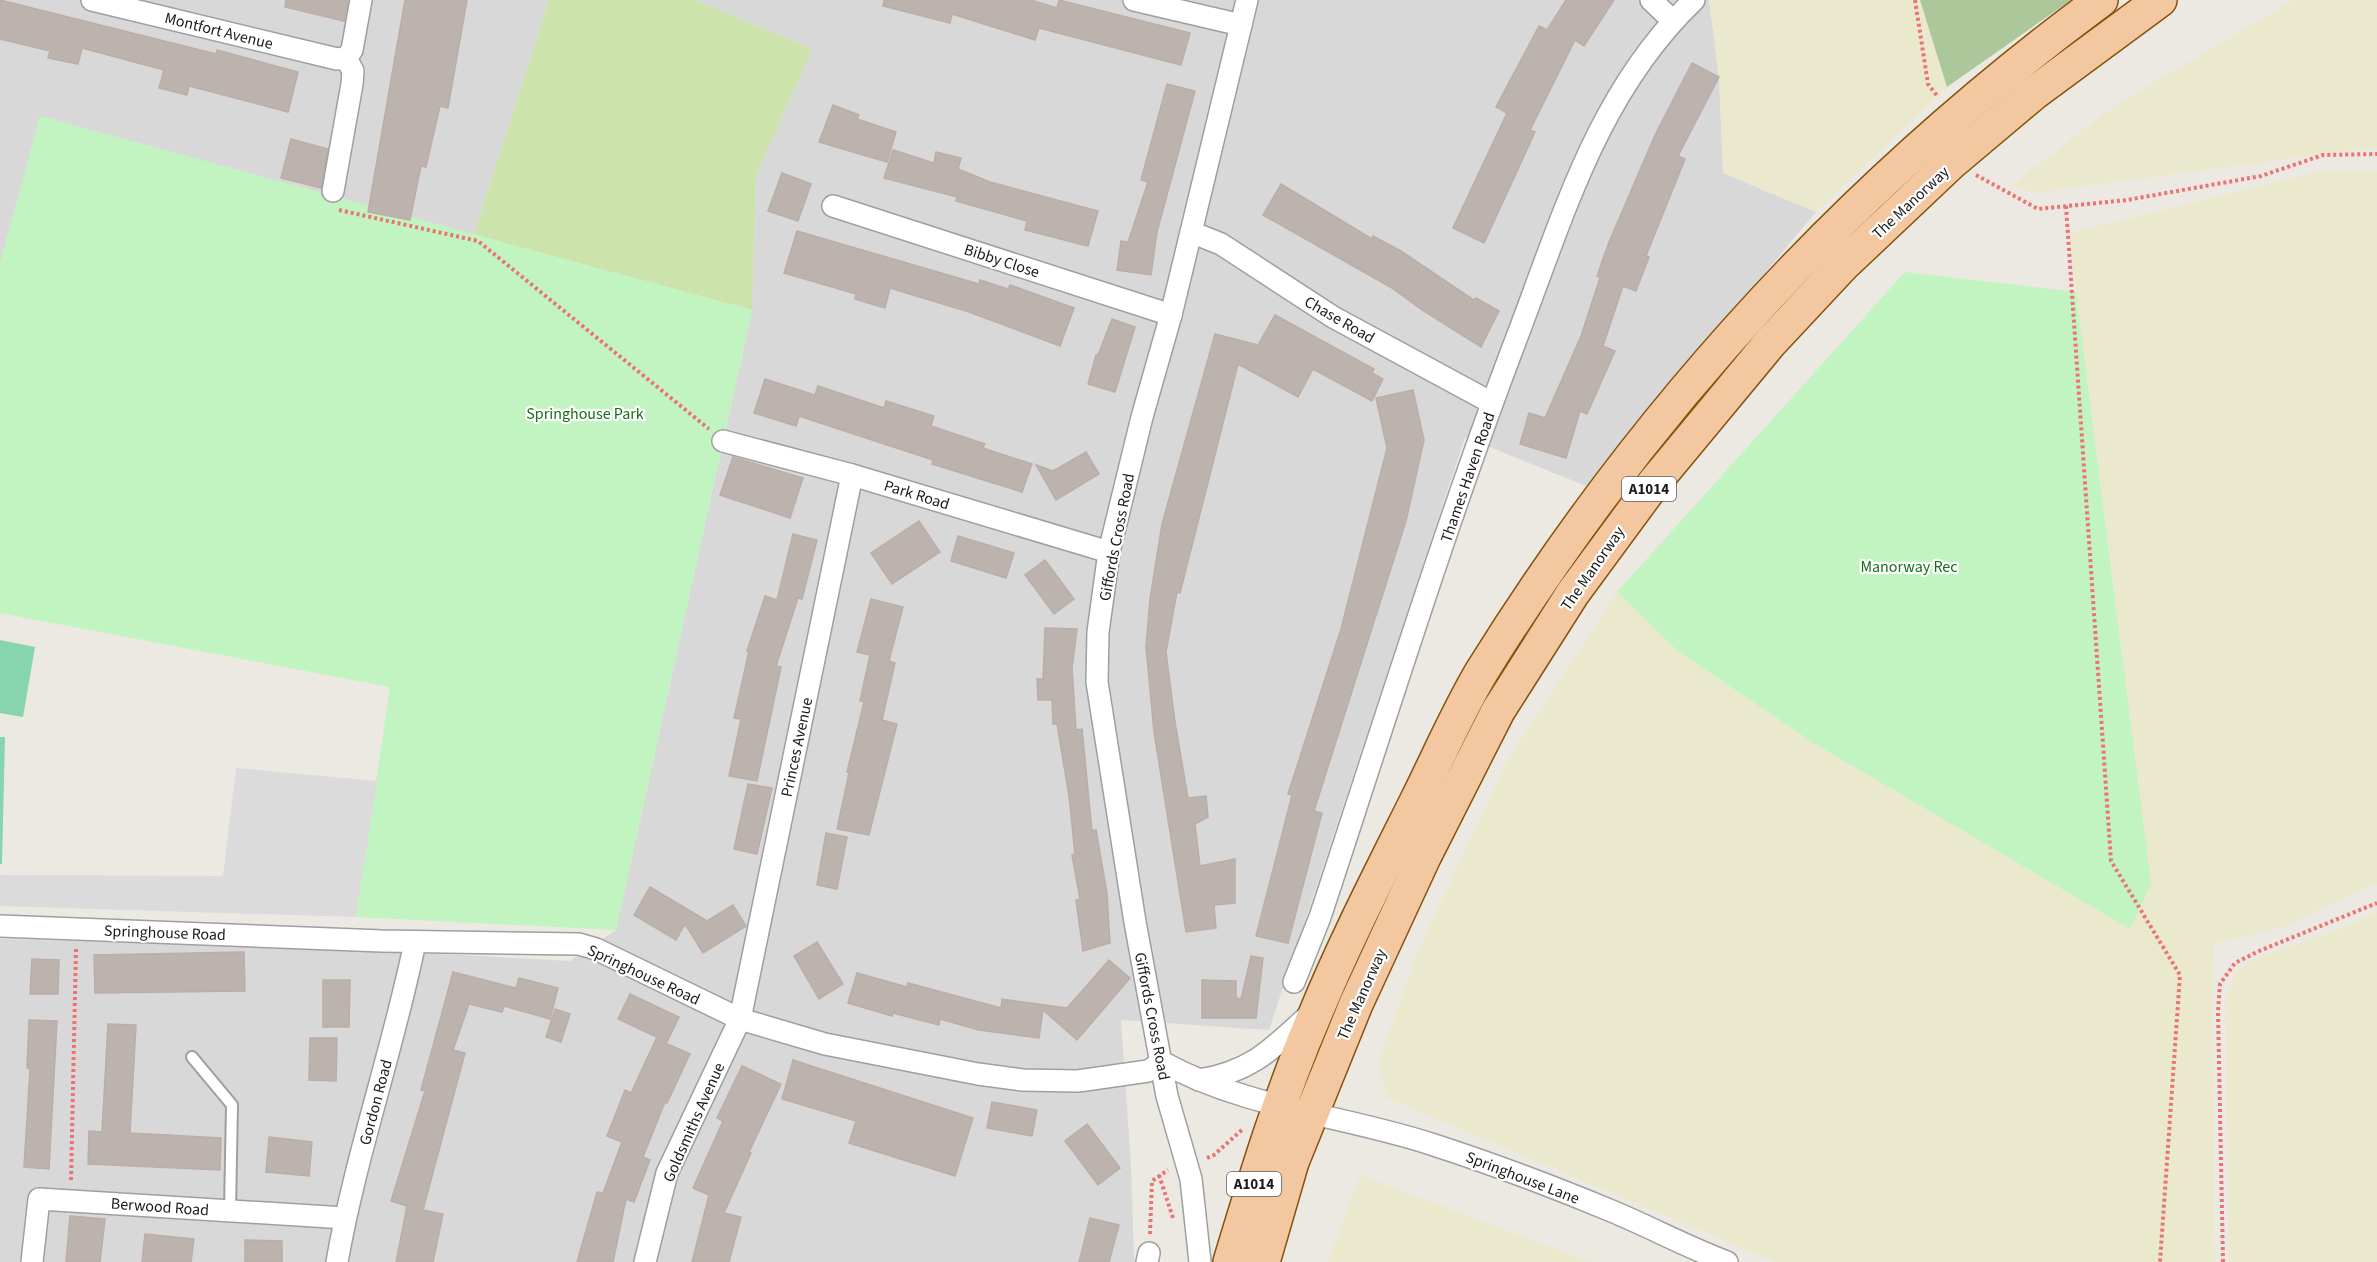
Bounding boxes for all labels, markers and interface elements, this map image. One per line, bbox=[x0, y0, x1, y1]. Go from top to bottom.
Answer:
street label: Montfort Avenue bbox=[162, 7, 275, 55]
street label: The Manorway bbox=[1867, 161, 1955, 244]
street label: Bibby Close bbox=[961, 238, 1042, 284]
street label: Chase Road bbox=[1300, 291, 1379, 349]
park label: Springhouse Park bbox=[526, 403, 644, 425]
street label: Thames Haven Road bbox=[1435, 409, 1501, 545]
street label: Giffords Cross Road bbox=[1094, 471, 1140, 603]
street label: Park Road bbox=[881, 475, 952, 515]
road number: A1014 bbox=[1622, 477, 1676, 501]
street label: The Manorway bbox=[1556, 522, 1630, 615]
park label: Manorway Rec bbox=[1860, 556, 1958, 578]
street label: Princes Avenue bbox=[776, 695, 818, 799]
street label: Springhouse Road bbox=[104, 920, 226, 946]
street label: Springhouse Road bbox=[584, 939, 704, 1011]
street label: The Manorway bbox=[1332, 945, 1392, 1044]
street label: Giffords Cross Road bbox=[1129, 950, 1175, 1082]
street label: Gordon Road bbox=[354, 1057, 398, 1148]
street label: Goldsmiths Avenue bbox=[658, 1059, 730, 1186]
street label: Springhouse Lane bbox=[1463, 1146, 1583, 1210]
road number: A1014 bbox=[1227, 1172, 1281, 1196]
street label: Berwood Road bbox=[110, 1193, 210, 1221]

